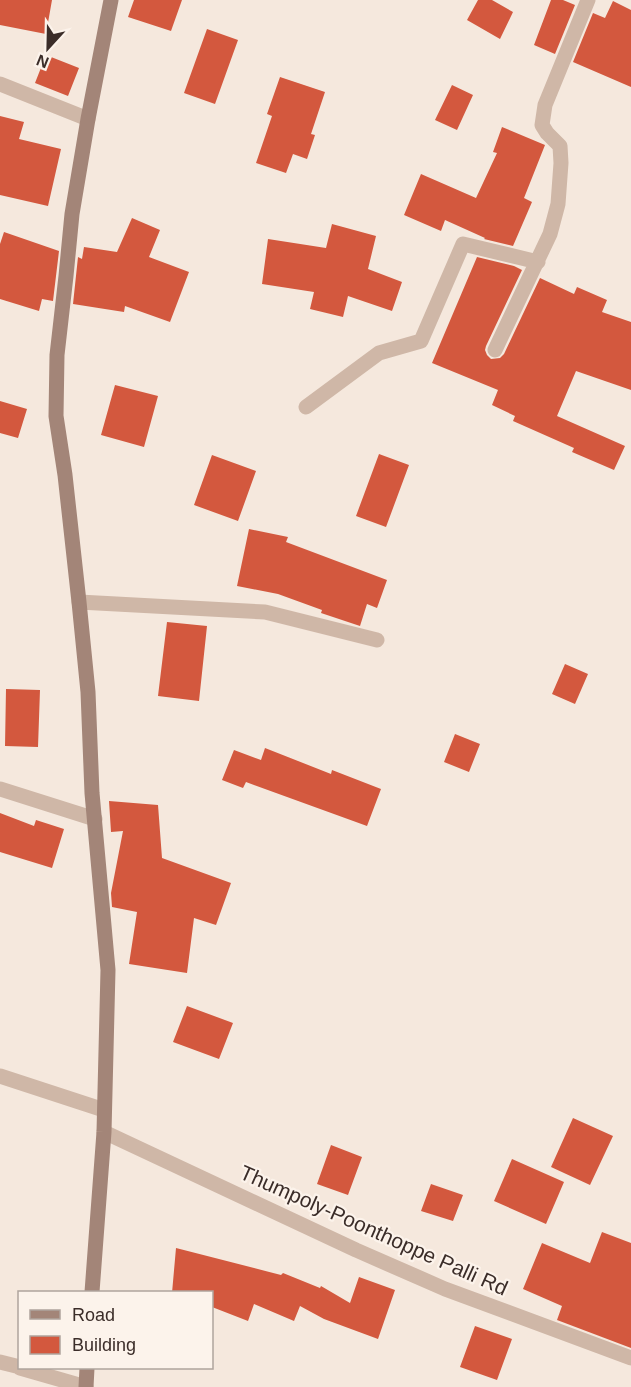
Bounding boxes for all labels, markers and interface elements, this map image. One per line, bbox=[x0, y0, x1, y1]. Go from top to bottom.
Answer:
north arrow bbox=[18, 18, 78, 78]
text: N bbox=[34, 51, 51, 71]
street label: Thumpoly-Poonthoppe Palli Rd bbox=[237, 1160, 511, 1300]
legend bbox=[18, 1291, 213, 1369]
text: Road bbox=[72, 1305, 115, 1325]
text: Building bbox=[72, 1335, 136, 1355]

